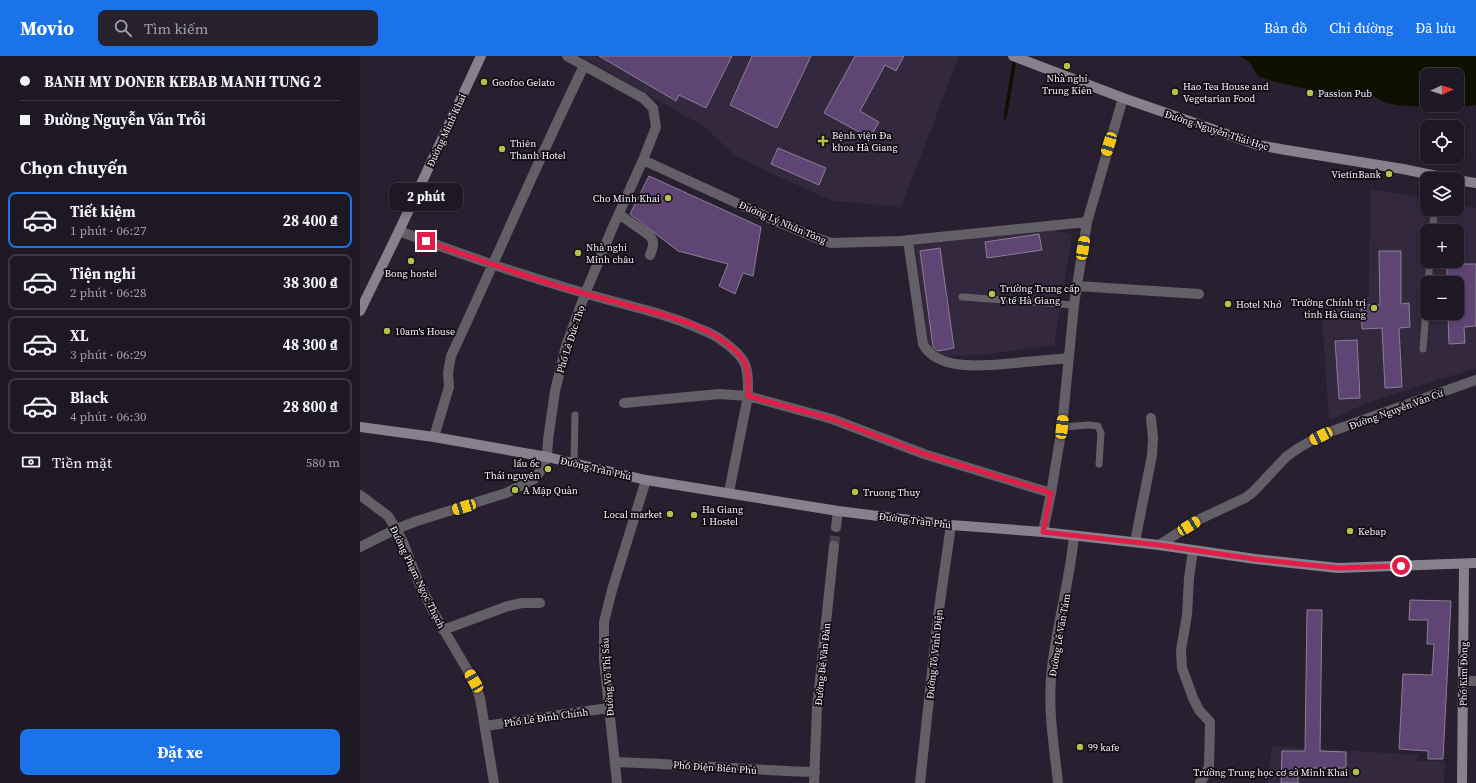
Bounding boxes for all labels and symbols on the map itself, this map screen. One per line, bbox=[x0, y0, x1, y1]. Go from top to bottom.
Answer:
marker: Nhà nghỉ Trung Kiên bbox=[1062, 61, 1072, 71]
north arrow bbox=[1420, 68, 1464, 112]
place label: Nhà nghỉ Trung Kiên bbox=[1042, 72, 1092, 97]
place label: Goofoo Gelato bbox=[492, 76, 556, 89]
marker: Goofoo Gelato bbox=[479, 77, 489, 87]
place label: Hao Tea House and Vegetarian Food bbox=[1183, 80, 1269, 105]
marker: Hao Tea House and Vegetarian Food bbox=[1170, 87, 1180, 97]
place label: Passion Pub bbox=[1318, 87, 1372, 100]
marker: Passion Pub bbox=[1305, 88, 1315, 98]
street label: Đường Minh Khai bbox=[424, 92, 469, 169]
street label: Đường Nguyễn Thái Học bbox=[1163, 108, 1271, 153]
place label: Bệnh viện Đa khoa Hà Giang bbox=[832, 129, 898, 154]
car bbox=[1100, 131, 1118, 157]
marker: Bệnh viện Đa khoa Hà Giang bbox=[817, 135, 829, 147]
place label: Thiên Thanh Hotel bbox=[510, 137, 566, 162]
marker: Thiên Thanh Hotel bbox=[497, 144, 507, 154]
place label: VietinBank bbox=[1331, 168, 1382, 181]
marker: VietinBank bbox=[1384, 169, 1394, 179]
callout: 2 phút bbox=[389, 183, 463, 211]
place label: Cho Minh Khai bbox=[593, 192, 660, 205]
marker: Cho Minh Khai bbox=[663, 193, 673, 203]
street label: Đường Lý Nhân Tông bbox=[737, 198, 828, 247]
route end bbox=[417, 232, 435, 250]
car bbox=[1075, 235, 1091, 261]
place label: Nhà nghỉ Minh châu bbox=[586, 241, 634, 266]
marker: Nhà nghỉ Minh châu bbox=[573, 248, 583, 258]
marker: Bong hostel bbox=[406, 256, 416, 266]
place label: Bong hostel bbox=[385, 267, 437, 280]
place label: Trường Trung cấp Y tế Hà Giang bbox=[1000, 282, 1080, 307]
marker: Trường Trung cấp Y tế Hà Giang bbox=[987, 289, 997, 299]
place label: Trường Chính trị tỉnh Hà Giang bbox=[1291, 296, 1366, 321]
place label: Hotel Nhớ bbox=[1236, 298, 1282, 311]
marker: Hotel Nhớ bbox=[1223, 299, 1233, 309]
street label: Phố Lê Đức Thọ bbox=[553, 303, 588, 375]
marker: Trường Chính trị tỉnh Hà Giang bbox=[1369, 303, 1379, 313]
place label: 10am's House bbox=[395, 325, 455, 338]
marker: 10am's House bbox=[382, 326, 392, 336]
street label: Đường Nguyễn Văn Cừ bbox=[1347, 386, 1445, 433]
car bbox=[1055, 414, 1069, 440]
car bbox=[1308, 425, 1334, 447]
street label: Đường Trần Phú bbox=[559, 454, 633, 483]
place label: lẩu ốc Thái nguyên bbox=[485, 457, 540, 482]
marker: lẩu ốc Thái nguyên bbox=[543, 464, 553, 474]
place label: A Mập Quàn bbox=[523, 484, 578, 497]
marker: A Mập Quàn bbox=[510, 485, 520, 495]
place label: Truong Thuy bbox=[863, 486, 921, 499]
marker: Truong Thuy bbox=[850, 487, 860, 497]
car bbox=[451, 498, 477, 516]
place label: Ha Giang 1 Hostel bbox=[702, 503, 743, 528]
place label: Local market bbox=[603, 508, 663, 521]
marker: Local market bbox=[665, 509, 675, 519]
marker: Ha Giang 1 Hostel bbox=[689, 510, 699, 520]
street label: Đường Trần Phú bbox=[878, 510, 952, 531]
car bbox=[1176, 515, 1202, 537]
street label: Đường Phạm Ngọc Thạch bbox=[387, 524, 448, 631]
place label: Kebap bbox=[1358, 525, 1386, 538]
marker: Kebap bbox=[1345, 526, 1355, 536]
route start bbox=[1392, 557, 1410, 575]
street label: Đường Lê Văn Tám bbox=[1046, 593, 1073, 678]
street label: Đường Tô Vĩnh Diện bbox=[923, 609, 946, 700]
street label: Đường Bế Văn Đàn bbox=[812, 622, 833, 706]
street label: Đường Võ Thị Sáu bbox=[598, 637, 617, 717]
street label: Phố Kim Đồng bbox=[1456, 642, 1471, 706]
car bbox=[463, 668, 485, 694]
street label: Phố Lê Đình Chính bbox=[503, 705, 589, 730]
place label: 99 kafe bbox=[1088, 741, 1119, 754]
marker: 99 kafe bbox=[1075, 742, 1085, 752]
street label: Phố Điện Biên Phủ bbox=[673, 758, 757, 777]
place label: Trường Trung học cơ sở Minh Khai bbox=[1193, 766, 1348, 779]
marker: Trường Trung học cơ sở Minh Khai bbox=[1351, 767, 1361, 777]

